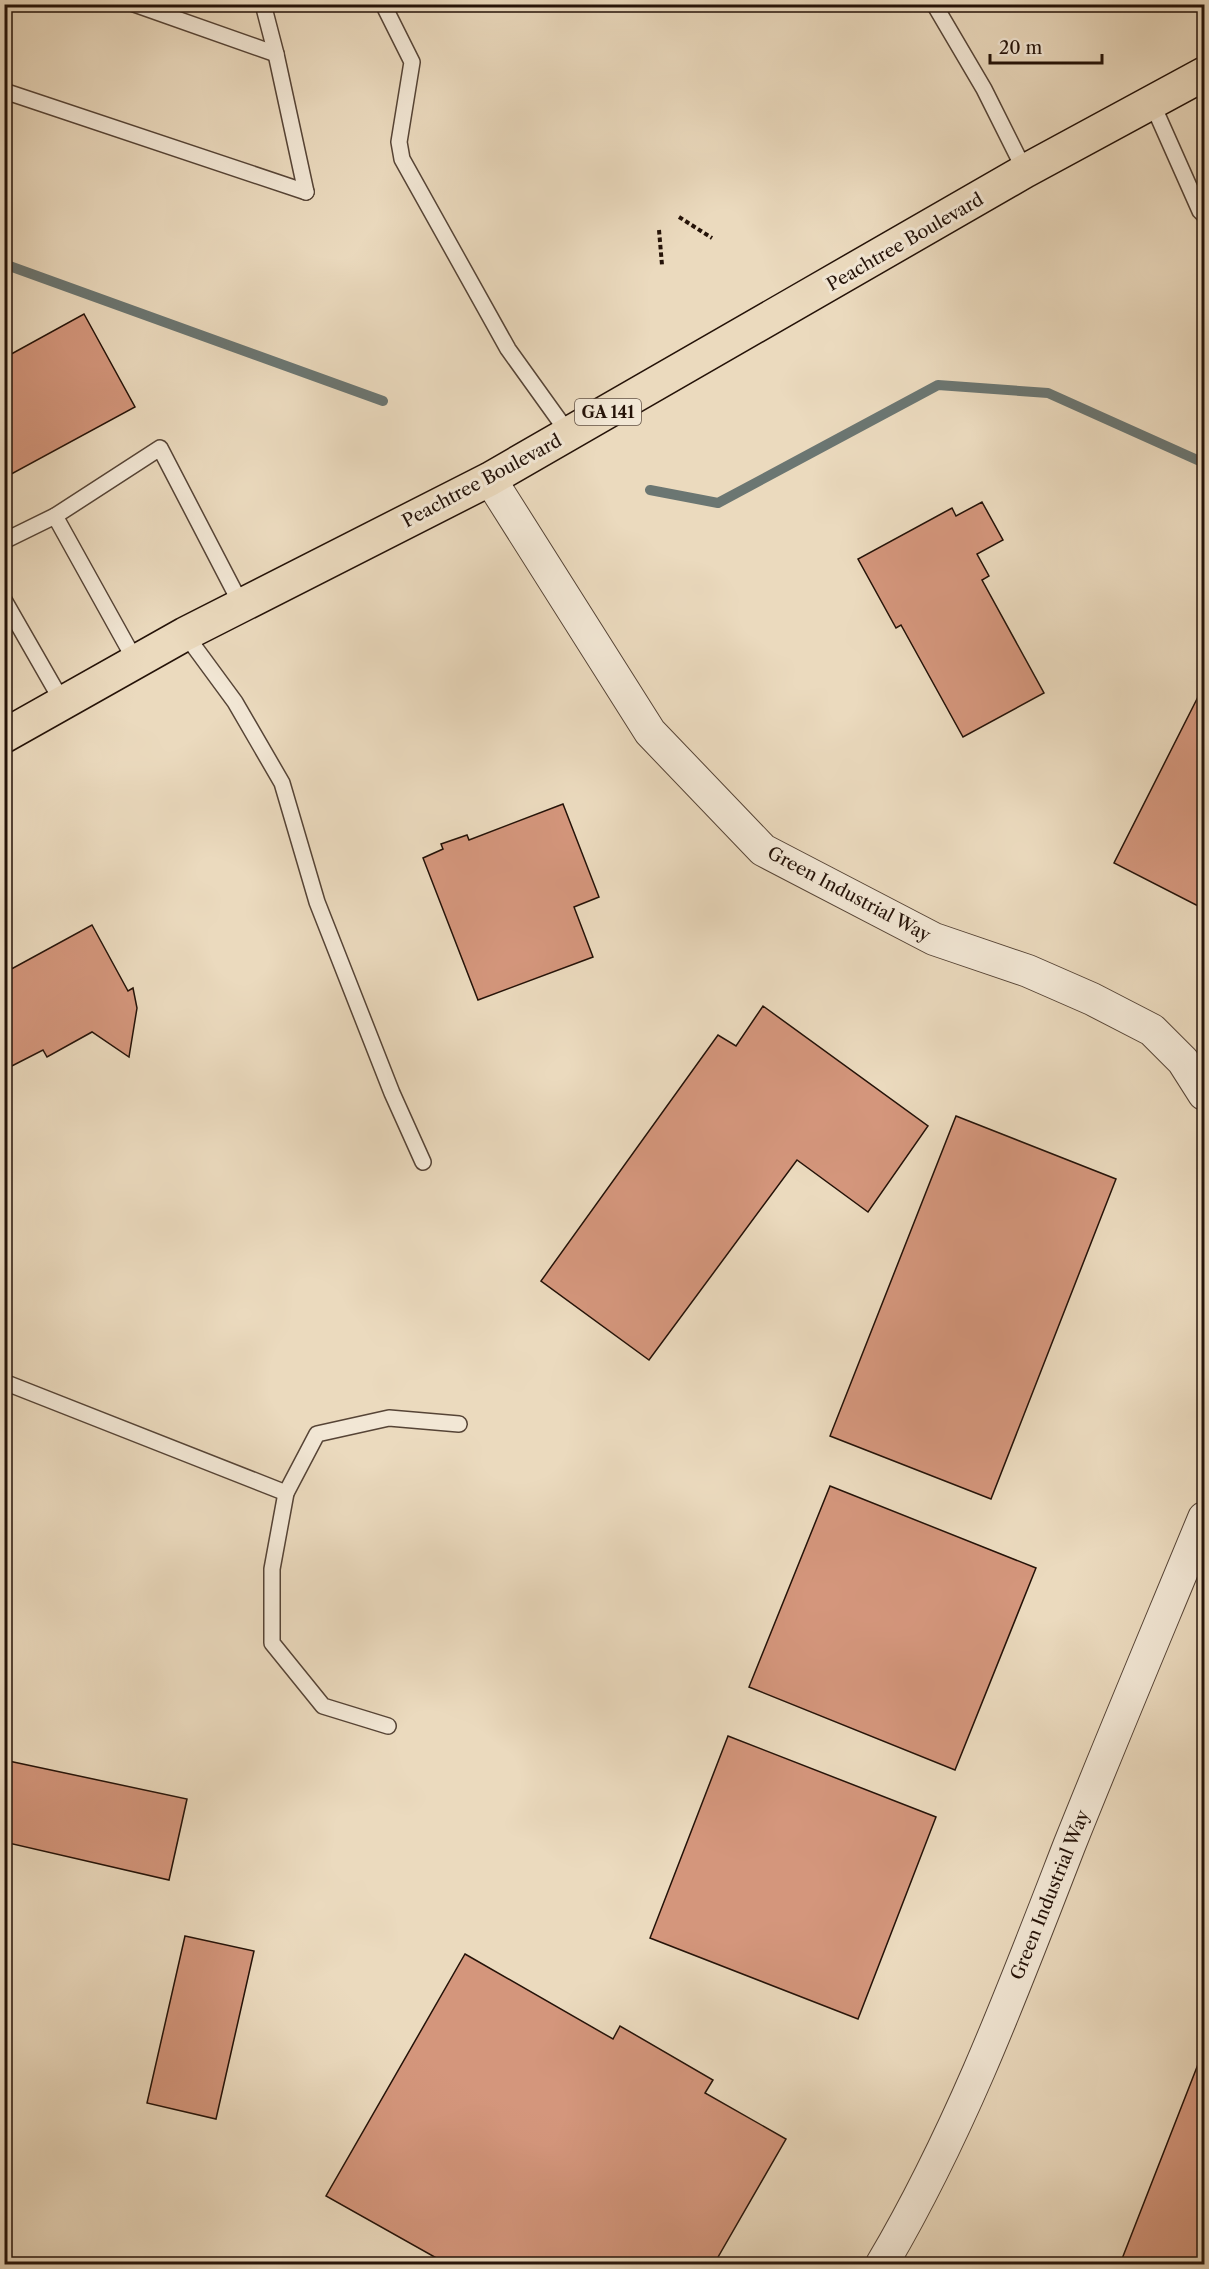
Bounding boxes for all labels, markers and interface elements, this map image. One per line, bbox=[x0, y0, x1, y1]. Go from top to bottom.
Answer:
scale bar bbox=[990, 27, 1102, 65]
text: 20 m bbox=[999, 37, 1043, 59]
street label: Peachtree Boulevard bbox=[823, 188, 987, 296]
road number: GA 141 bbox=[575, 399, 641, 425]
street label: Peachtree Boulevard bbox=[399, 430, 565, 532]
street label: Green Industrial Way bbox=[764, 842, 935, 947]
street label: Green Industrial Way bbox=[1006, 1806, 1095, 1983]

